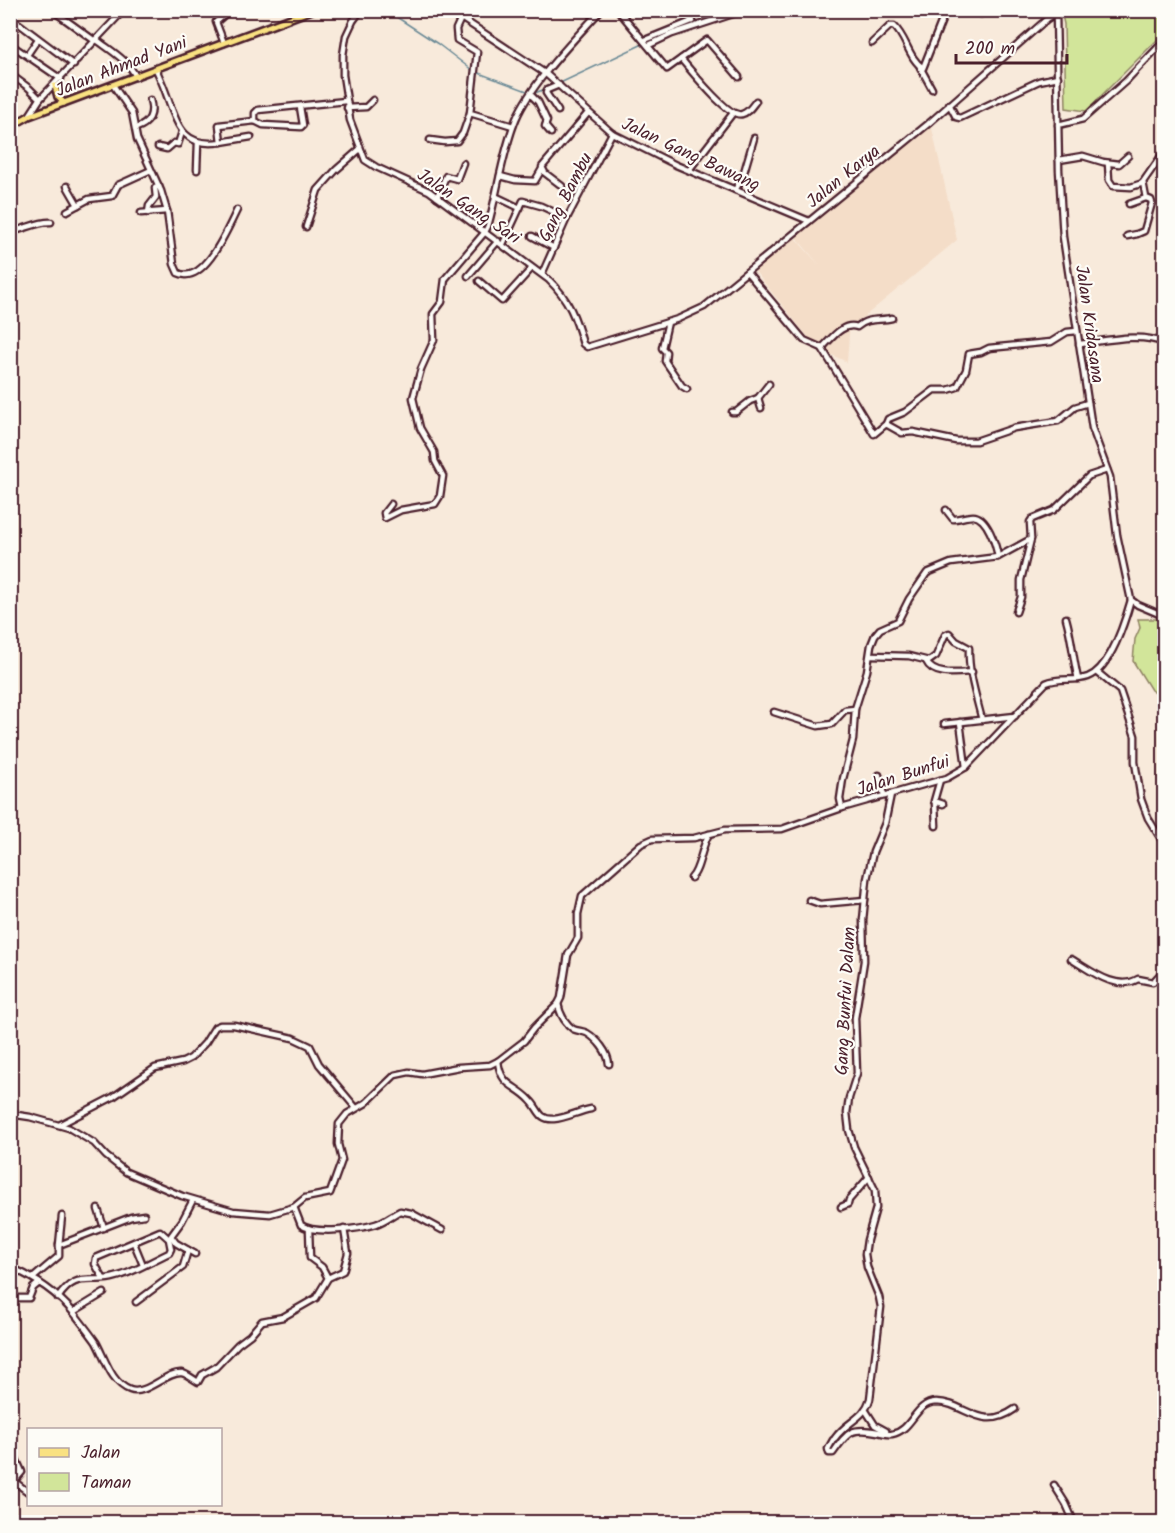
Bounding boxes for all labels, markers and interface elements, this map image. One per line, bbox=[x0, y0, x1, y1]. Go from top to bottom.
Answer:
scale bar bbox=[956, 27, 1067, 65]
street label: Jalan Ahmad Yani bbox=[52, 29, 192, 106]
text: 200 m bbox=[965, 35, 1015, 64]
street label: Jalan Gang Bawang bbox=[616, 111, 764, 200]
street label: Jalan Karya bbox=[800, 138, 887, 216]
street label: Gang Bambu bbox=[531, 148, 601, 248]
street label: Jalan Gang Sari bbox=[410, 162, 526, 253]
street label: Jalan Kridasana bbox=[1066, 263, 1111, 385]
street label: Jalan Bunfui bbox=[853, 748, 954, 805]
street label: Gang Bunfui Dalam bbox=[828, 926, 865, 1076]
legend bbox=[27, 1428, 222, 1506]
text: Jalan bbox=[81, 1439, 120, 1468]
text: Taman bbox=[81, 1469, 131, 1498]

